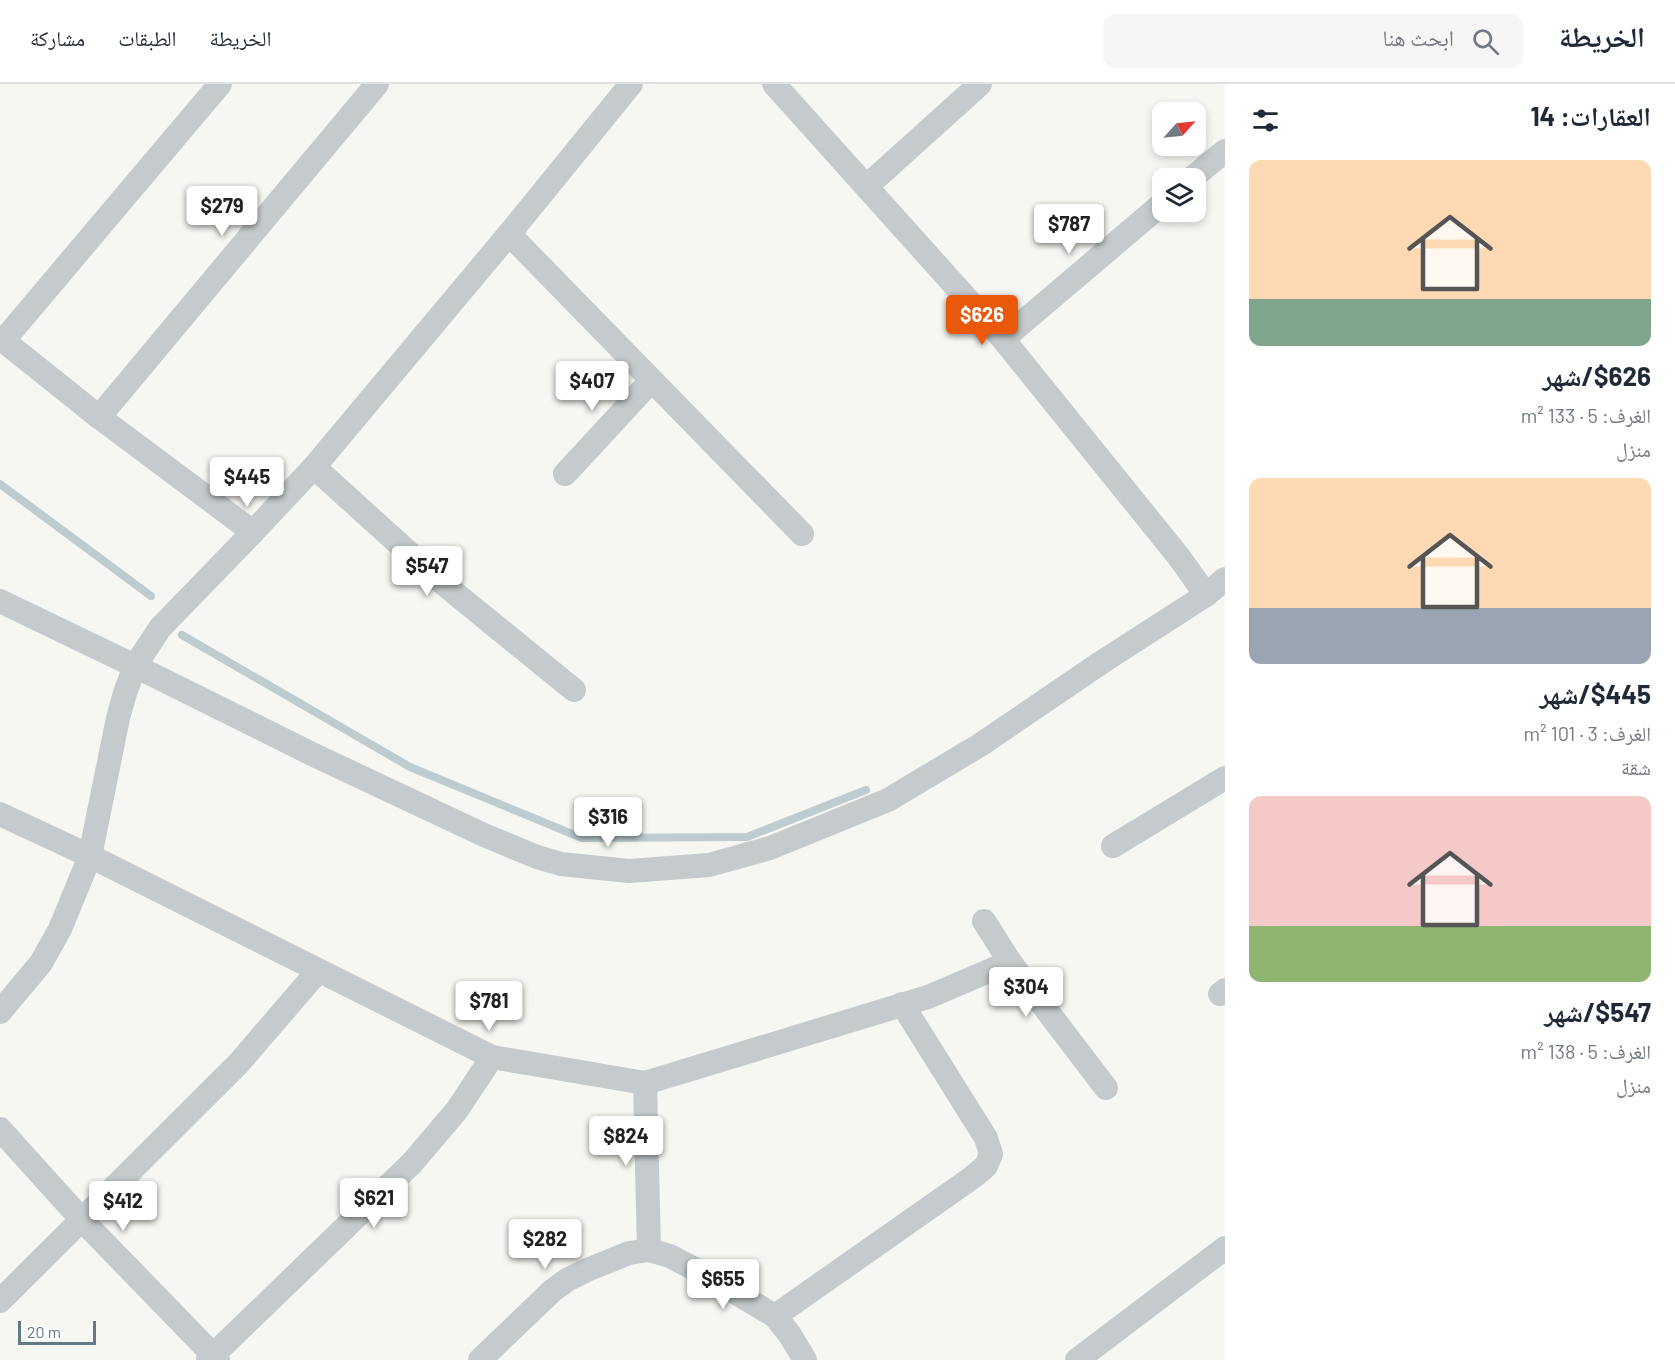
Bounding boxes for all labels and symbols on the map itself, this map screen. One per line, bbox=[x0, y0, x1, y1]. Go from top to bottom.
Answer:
north arrow bbox=[1152, 102, 1206, 156]
pin: $279 bbox=[186, 186, 258, 237]
pin: $787 bbox=[1033, 204, 1105, 255]
pin: $626 bbox=[946, 295, 1018, 346]
pin: $407 bbox=[556, 361, 628, 412]
pin: $445 bbox=[211, 457, 283, 508]
pin: $547 bbox=[391, 546, 463, 597]
pin: $316 bbox=[572, 797, 644, 848]
pin: $304 bbox=[990, 967, 1062, 1018]
pin: $781 bbox=[453, 981, 525, 1032]
pin: $824 bbox=[590, 1116, 662, 1167]
pin: $621 bbox=[338, 1178, 410, 1229]
pin: $412 bbox=[87, 1181, 159, 1232]
pin: $282 bbox=[509, 1219, 581, 1270]
pin: $655 bbox=[687, 1259, 759, 1310]
scale bar bbox=[18, 1318, 96, 1346]

